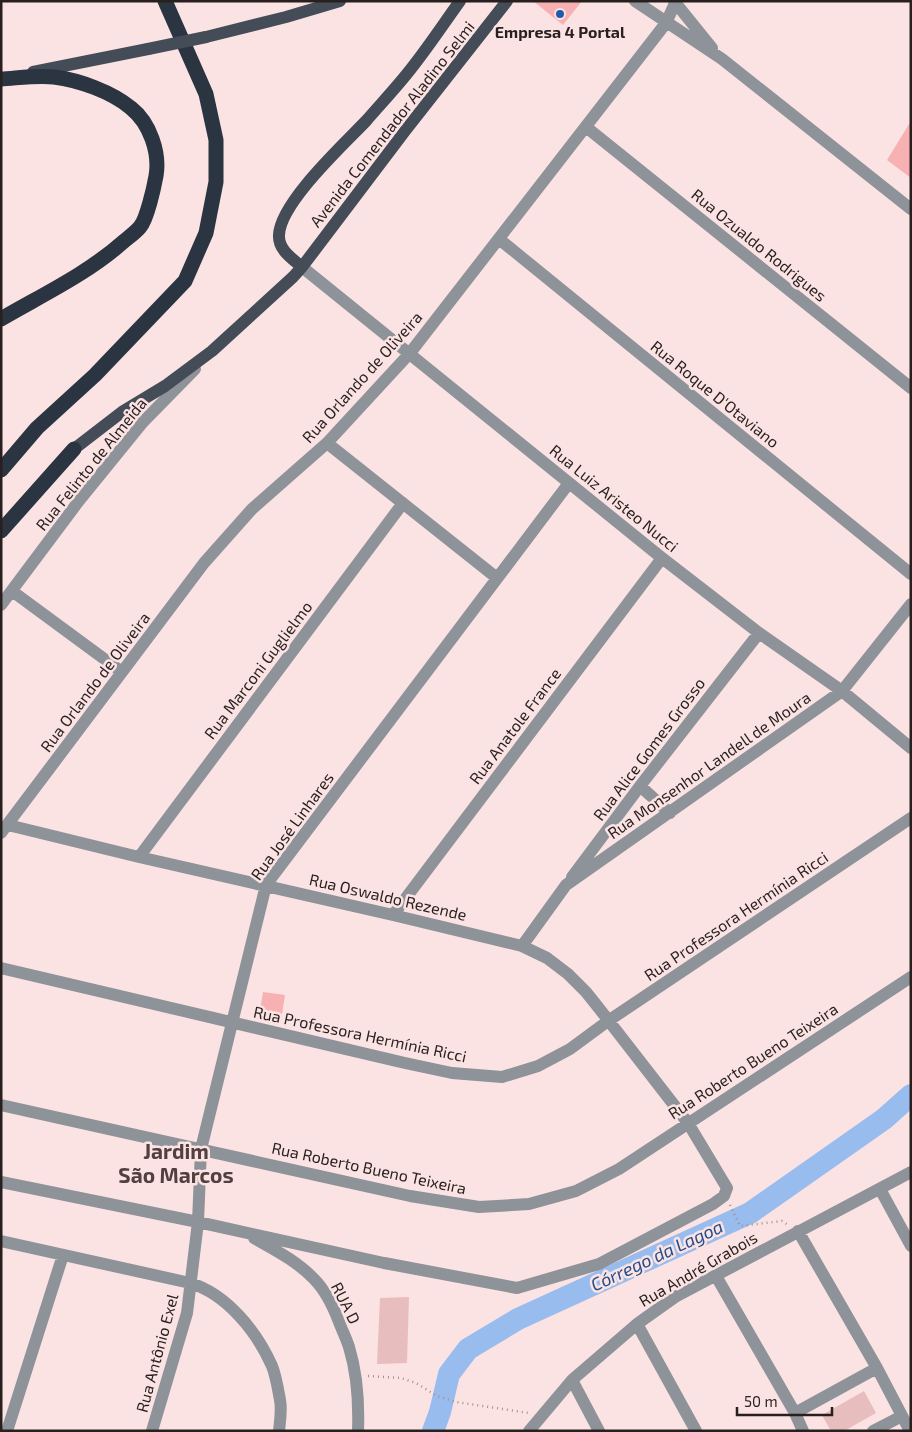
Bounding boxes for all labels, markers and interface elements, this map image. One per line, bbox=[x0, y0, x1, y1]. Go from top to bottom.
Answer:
marker: Empresa 4 Portal bbox=[554, 8, 566, 20]
street label: Avenida Comendador Aladino Selmi bbox=[305, 17, 478, 230]
place label: Empresa 4 Portal bbox=[495, 22, 626, 41]
street label: Rua Ozualdo Rodrigues bbox=[688, 184, 831, 305]
street label: Rua Orlando de Oliveira bbox=[298, 307, 426, 446]
street label: Rua Roque D'Otaviano bbox=[647, 336, 783, 451]
street label: Rua Felinto de Almeida bbox=[31, 393, 150, 534]
street label: Rua Luiz Aristeo Nucci bbox=[546, 440, 682, 555]
street label: Rua Marconi Guglielmo bbox=[200, 597, 316, 742]
street label: Rua Orlando de Oliveira bbox=[36, 608, 153, 755]
street label: Rua Anatole France bbox=[465, 664, 564, 787]
street label: Rua Alice Gomes Grosso bbox=[589, 674, 708, 824]
street label: Rua Monsenhor Landell de Moura bbox=[604, 687, 814, 842]
street label: Rua José Linhares bbox=[246, 768, 337, 883]
street label: Rua Professora Hermínia Ricci bbox=[640, 847, 831, 984]
street label: Rua Oswaldo Rezende bbox=[308, 869, 469, 924]
street label: Rua Roberto Bueno Teixeira bbox=[664, 999, 841, 1123]
street label: Rua Professora Hermínia Ricci bbox=[252, 1002, 468, 1065]
district label: Jardim São Marcos bbox=[118, 1138, 234, 1187]
street label: Rua Roberto Bueno Teixeira bbox=[270, 1138, 468, 1197]
water label: Córrego da Lagoa bbox=[587, 1215, 726, 1295]
street label: Rua André Grabois bbox=[635, 1227, 760, 1310]
street label: RUA D bbox=[328, 1279, 365, 1327]
street label: Rua Antônio Exel bbox=[132, 1291, 182, 1414]
scale bar bbox=[737, 1384, 832, 1416]
text: 50 m bbox=[744, 1392, 778, 1410]

